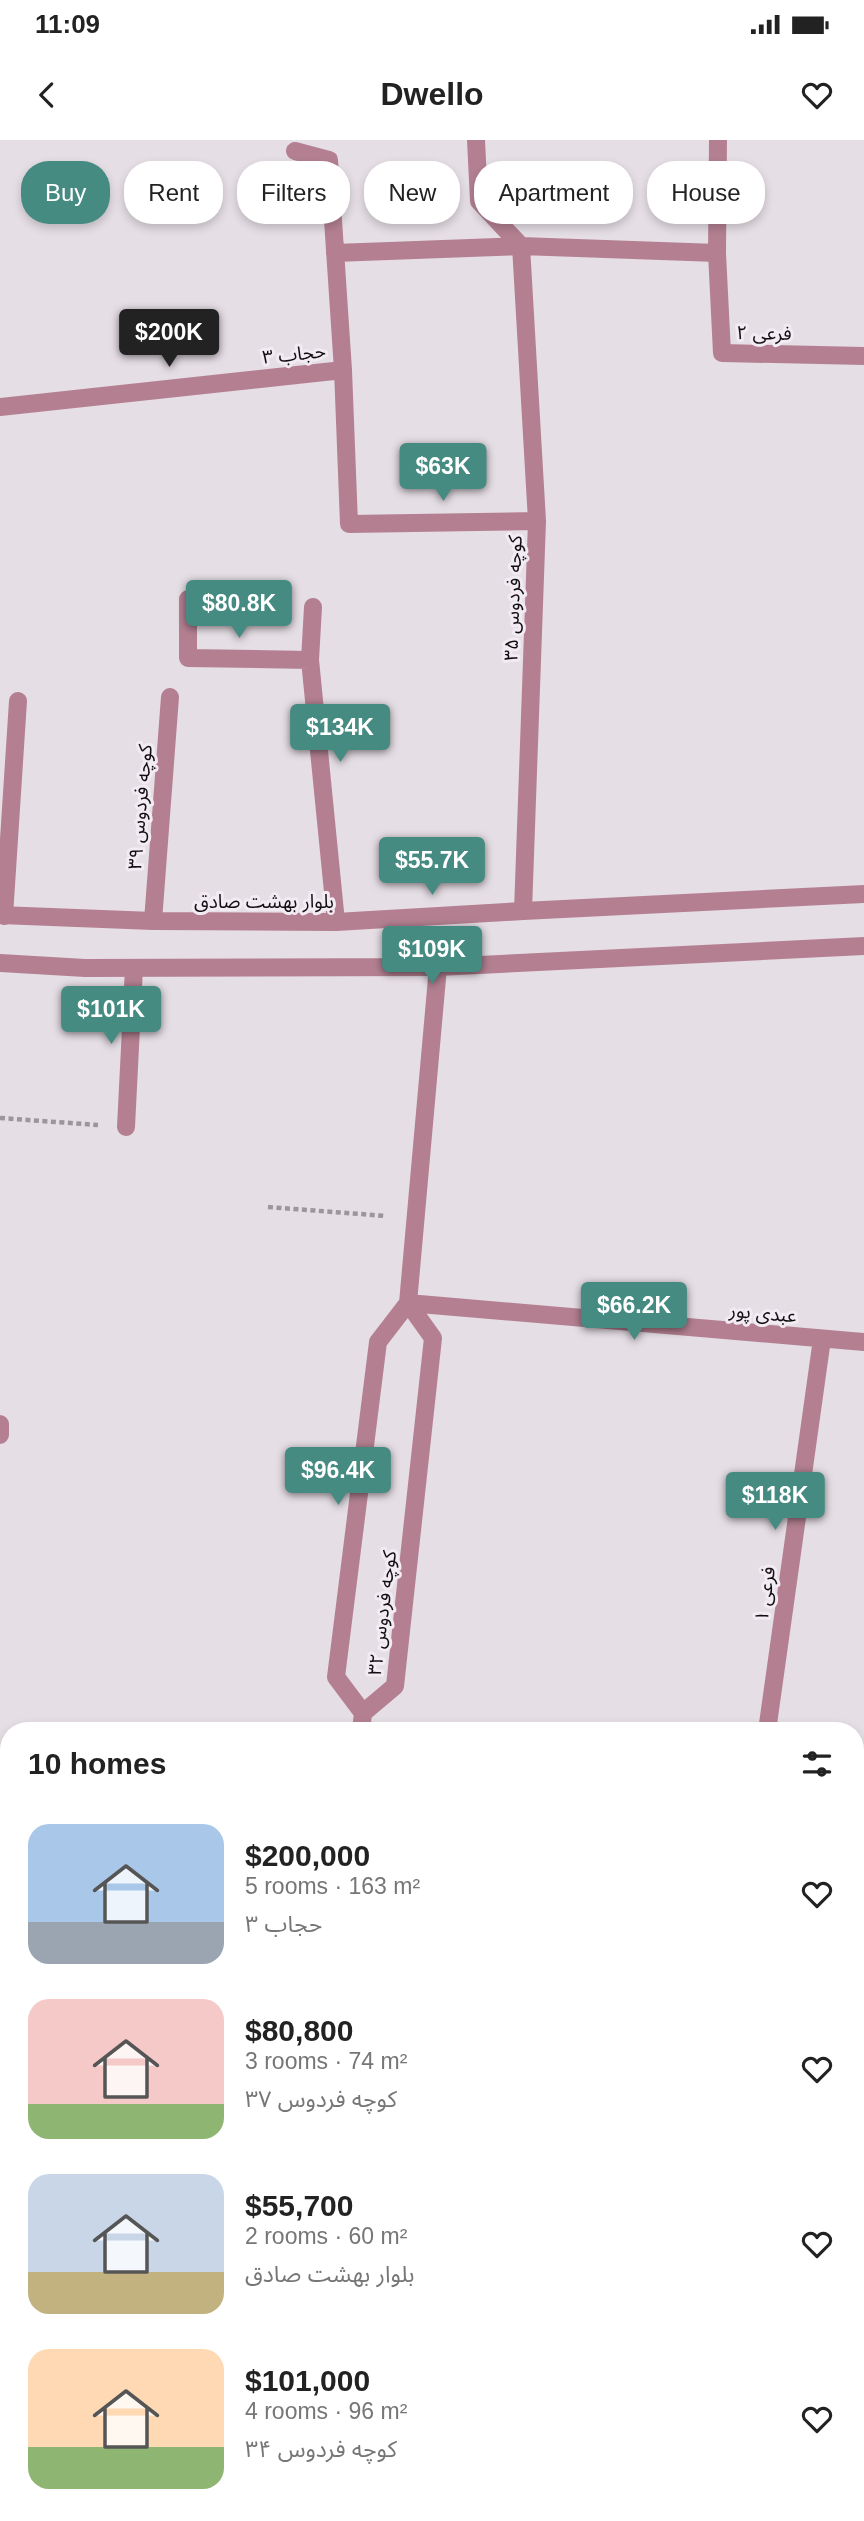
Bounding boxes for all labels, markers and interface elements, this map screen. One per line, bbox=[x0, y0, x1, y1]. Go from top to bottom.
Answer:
text: 11:09 bbox=[35, 9, 100, 39]
icon: back bbox=[28, 76, 66, 114]
text: Dwello bbox=[380, 76, 484, 112]
icon: heart bbox=[798, 76, 836, 114]
chip: Buy bbox=[21, 161, 110, 224]
chip: Rent bbox=[124, 161, 223, 224]
chip: Filters bbox=[237, 161, 350, 224]
chip: New bbox=[364, 161, 460, 224]
chip: Apartment bbox=[474, 161, 633, 224]
chip: House bbox=[647, 161, 765, 224]
pin: $200K bbox=[120, 310, 218, 369]
text: $200K bbox=[135, 319, 203, 345]
street label: فرعی ۲ bbox=[736, 322, 792, 345]
street label: حجاب ۳ bbox=[261, 340, 327, 368]
pin: $63K bbox=[402, 444, 484, 503]
text: $63K bbox=[416, 453, 470, 479]
street label: کوچه فردوس ۳۵ bbox=[500, 534, 528, 661]
pin: $80.8K bbox=[182, 580, 296, 640]
text: $80.8K bbox=[202, 590, 276, 616]
pin: $134K bbox=[291, 704, 389, 764]
text: $134K bbox=[306, 714, 374, 740]
street label: کوچه فردوس ۳۹ bbox=[124, 742, 158, 871]
pin: $55.7K bbox=[375, 838, 489, 897]
text: $55.7K bbox=[395, 847, 469, 873]
street label: بلوار بهشت صادق bbox=[194, 891, 334, 913]
pin: $109K bbox=[383, 926, 481, 986]
text: $109K bbox=[398, 936, 466, 962]
pin: $101K bbox=[62, 986, 160, 1046]
text: $101K bbox=[77, 996, 145, 1022]
pin: $66.2K bbox=[577, 1282, 691, 1342]
text: $66.2K bbox=[597, 1292, 671, 1318]
street label: عبدی پور bbox=[727, 1300, 798, 1329]
pin: $96.4K bbox=[281, 1448, 395, 1507]
text: $96.4K bbox=[301, 1457, 375, 1483]
pin: $118K bbox=[726, 1472, 824, 1532]
text: $118K bbox=[742, 1482, 808, 1508]
street label: کوچه فردوس ۳۲ bbox=[364, 1548, 402, 1677]
street label: فرعی ۱ bbox=[751, 1565, 780, 1623]
icon: filters bbox=[798, 1745, 836, 1783]
text: 10 homes bbox=[28, 1747, 166, 1780]
text: $200,000 bbox=[245, 1839, 370, 1872]
icon: home bbox=[84, 1852, 168, 1936]
text: 5 rooms · 163 m² bbox=[245, 1873, 420, 1899]
icon: heart bbox=[798, 1875, 836, 1913]
text: حجاب ۳ bbox=[245, 1911, 322, 1937]
text: $80,800 bbox=[245, 2014, 353, 2047]
icon: home bbox=[84, 2027, 168, 2111]
text: 3 rooms · 74 m² bbox=[245, 2048, 407, 2074]
icon: heart bbox=[798, 2050, 836, 2088]
text: کوچه فردوس ۳۷ bbox=[245, 2086, 397, 2112]
text: $55,700 bbox=[245, 2189, 353, 2222]
icon: home bbox=[84, 2202, 168, 2286]
text: 2 rooms · 60 m² bbox=[245, 2223, 407, 2249]
icon: heart bbox=[798, 2225, 836, 2263]
text: بلوار بهشت صادق bbox=[245, 2261, 414, 2287]
text: $101,000 bbox=[245, 2364, 370, 2397]
icon: home bbox=[84, 2377, 168, 2461]
text: 4 rooms · 96 m² bbox=[245, 2398, 407, 2424]
icon: heart bbox=[798, 2400, 836, 2438]
text: کوچه فردوس ۳۴ bbox=[245, 2436, 397, 2462]

